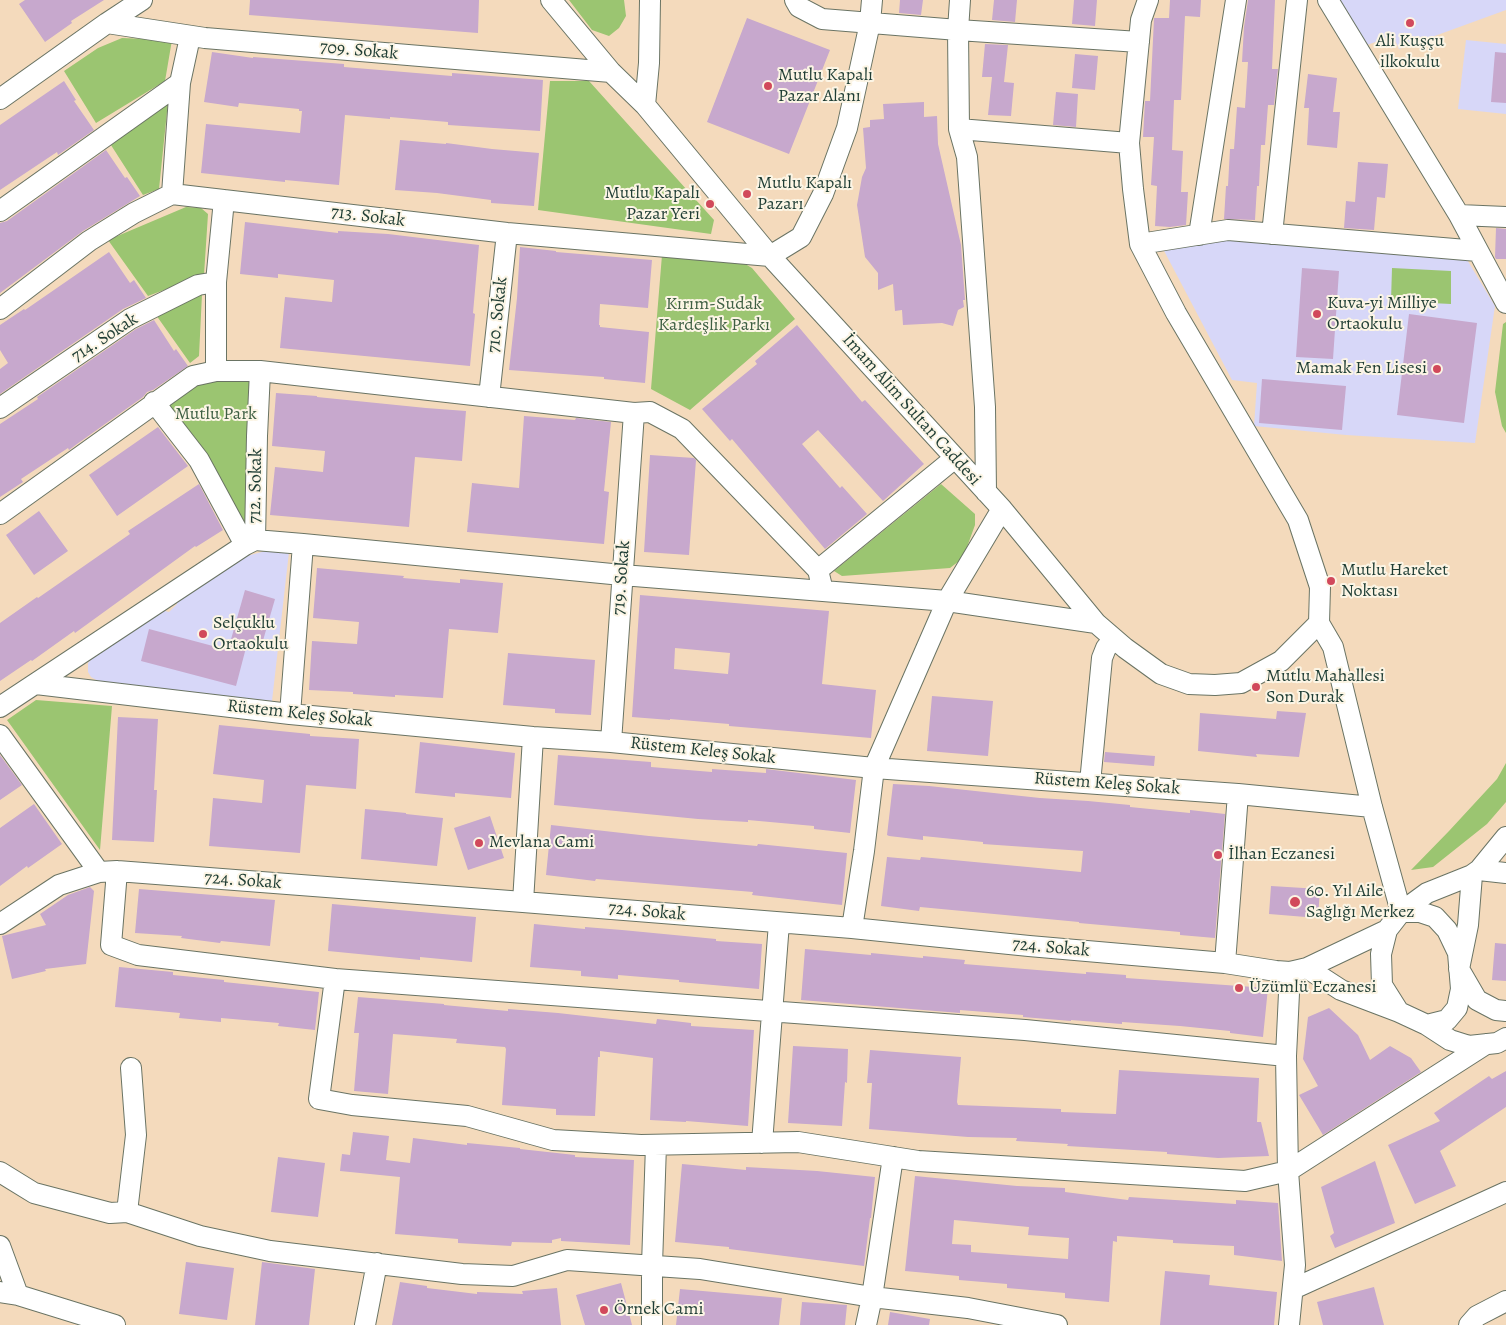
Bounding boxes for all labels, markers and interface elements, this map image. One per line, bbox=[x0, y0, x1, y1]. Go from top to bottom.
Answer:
marker: Ali Kuşçu ilkokulu bbox=[1404, 17, 1416, 29]
place label: Ali Kuşçu ilkokulu bbox=[1376, 31, 1444, 74]
street label: 709. Sokak bbox=[319, 37, 399, 65]
place label: Mutlu Kapalı Pazar Alanı bbox=[778, 65, 873, 108]
marker: Mutlu Kapalı Pazar Alanı bbox=[762, 80, 774, 92]
place label: Mutlu Kapalı Pazarı bbox=[757, 173, 852, 215]
place label: Mutlu Kapalı Pazar Yeri bbox=[605, 183, 700, 225]
marker: Mutlu Kapalı Pazarı bbox=[741, 188, 753, 200]
marker: Mutlu Kapalı Pazar Yeri bbox=[704, 198, 716, 210]
street label: 713. Sokak bbox=[330, 202, 406, 232]
street label: 710. Sokak bbox=[483, 276, 513, 354]
place label: Kuva-yi Milliye Ortaokulu bbox=[1327, 293, 1437, 336]
park label: Kırım-Sudak Kardeşlik Parkı bbox=[658, 294, 770, 336]
marker: Kuva-yi Milliye Ortaokulu bbox=[1311, 308, 1323, 320]
street label: 714. Sokak bbox=[68, 309, 142, 367]
street label: İmam Alim Sultan Caddesi bbox=[837, 330, 985, 490]
place label: Mamak Fen Lisesi bbox=[1296, 358, 1427, 380]
marker: Mamak Fen Lisesi bbox=[1431, 363, 1443, 375]
park label: Mutlu Park bbox=[175, 404, 257, 426]
street label: 712. Sokak bbox=[245, 448, 267, 524]
street label: 719. Sokak bbox=[609, 540, 635, 616]
place label: Mutlu Hareket Noktası bbox=[1341, 560, 1448, 602]
marker: Mutlu Hareket Noktası bbox=[1325, 575, 1337, 587]
place label: Selçuklu Ortaokulu bbox=[213, 613, 288, 656]
marker: Selçuklu Ortaokulu bbox=[197, 628, 209, 640]
place label: Mutlu Mahallesi Son Durak bbox=[1266, 666, 1385, 709]
marker: Mutlu Mahallesi Son Durak bbox=[1250, 681, 1262, 693]
street label: Rüstem Keleş Sokak bbox=[226, 696, 374, 732]
street label: Rüstem Keleş Sokak bbox=[629, 733, 777, 769]
street label: Rüstem Keleş Sokak bbox=[1033, 768, 1181, 800]
place label: Mevlana Cami bbox=[489, 832, 594, 854]
marker: Mevlana Cami bbox=[473, 837, 485, 849]
place label: İlhan Eczanesi bbox=[1228, 844, 1335, 866]
marker: İlhan Eczanesi bbox=[1212, 849, 1224, 861]
street label: 724. Sokak bbox=[204, 868, 282, 894]
place label: 60. Yıl Aile Sağlığı Merkez bbox=[1306, 881, 1414, 924]
marker: 60. Yıl Aile Sağlığı Merkez bbox=[1288, 895, 1302, 909]
street label: 724. Sokak bbox=[608, 898, 686, 926]
street label: 724. Sokak bbox=[1012, 934, 1090, 962]
place label: Üzümlü Eczanesi bbox=[1249, 977, 1377, 999]
marker: Üzümlü Eczanesi bbox=[1233, 982, 1245, 994]
place label: Örnek Cami bbox=[614, 1299, 703, 1321]
marker: Örnek Cami bbox=[598, 1304, 610, 1316]

